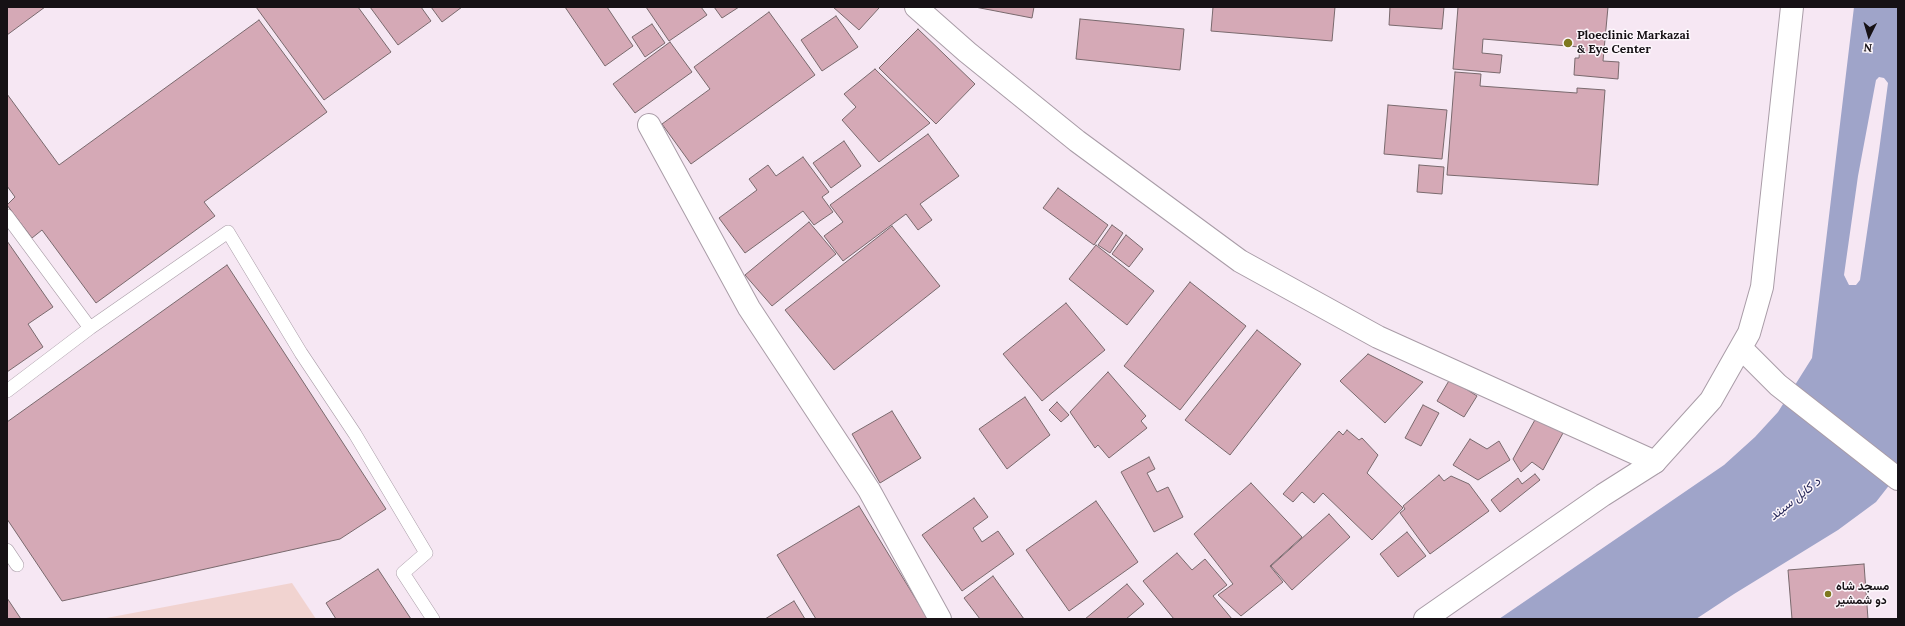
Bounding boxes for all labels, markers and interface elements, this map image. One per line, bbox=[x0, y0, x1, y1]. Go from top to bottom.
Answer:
north arrow bbox=[1849, 16, 1889, 56]
place label: Ploeclinic Markazai & Eye Center bbox=[1577, 29, 1690, 57]
marker: Ploeclinic Markazai & Eye Center bbox=[1562, 37, 1574, 49]
text: N bbox=[1863, 41, 1873, 55]
water label: د کابل سيند bbox=[1766, 474, 1824, 524]
place label: مسجد شاه دو شمشیر bbox=[1836, 580, 1889, 608]
marker: مسجد شاه دو شمشیر bbox=[1823, 589, 1833, 599]

